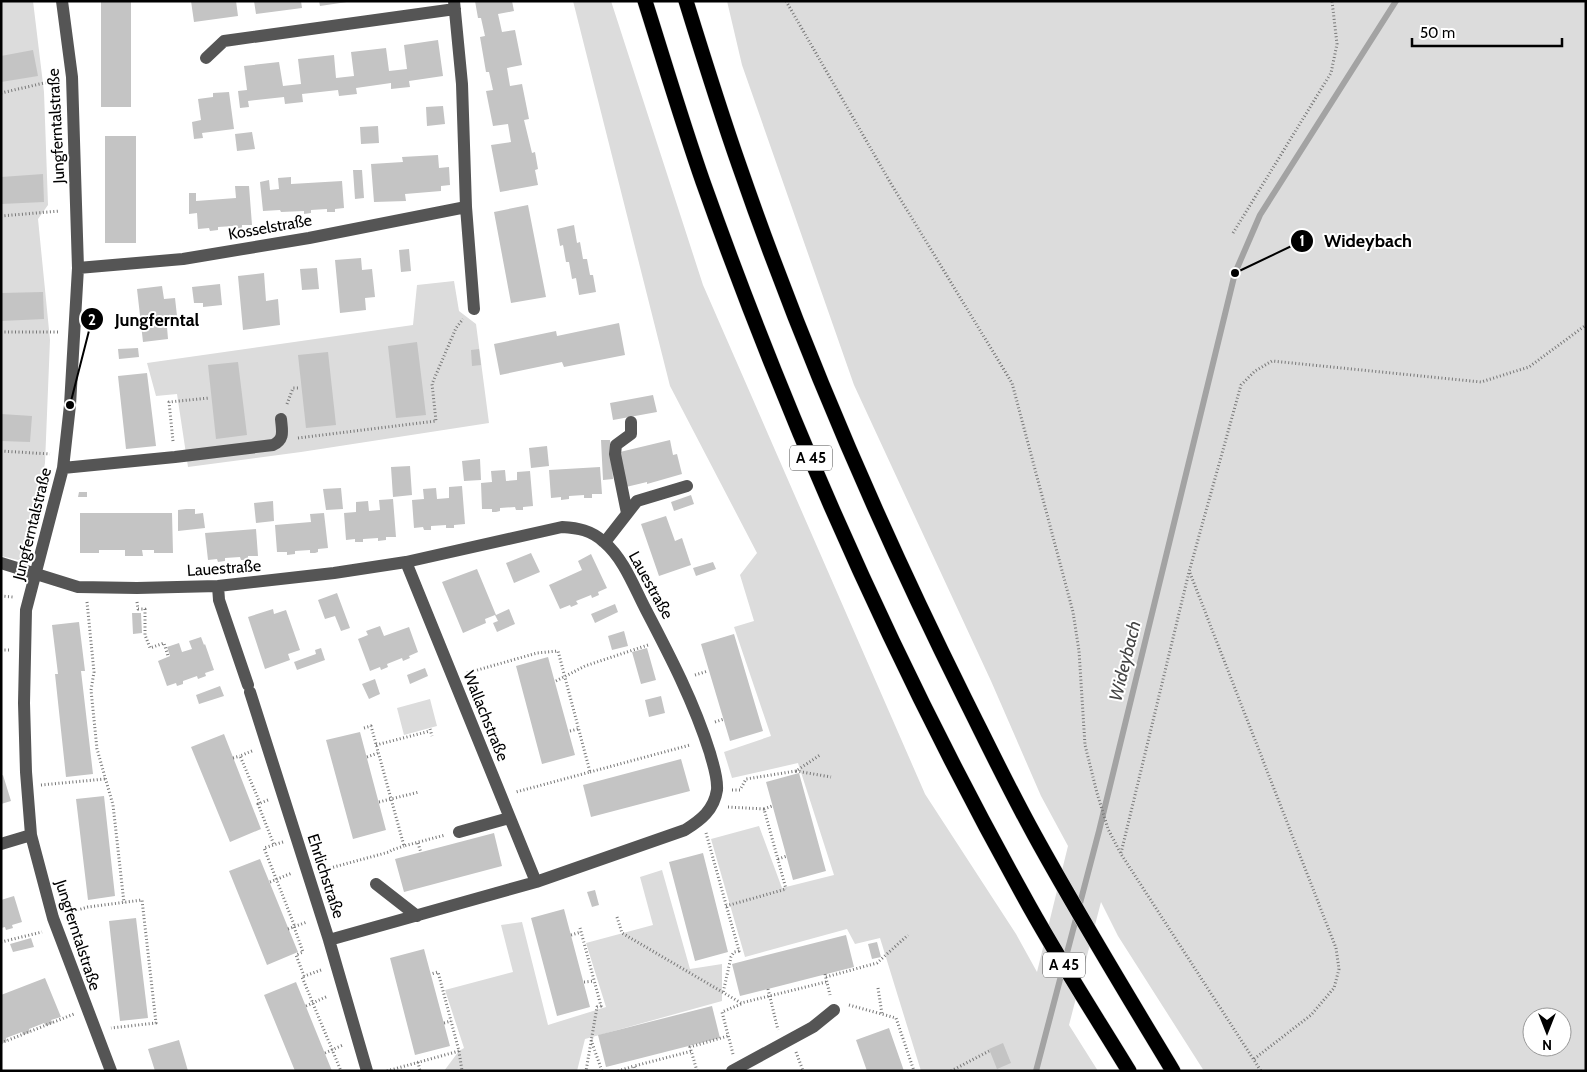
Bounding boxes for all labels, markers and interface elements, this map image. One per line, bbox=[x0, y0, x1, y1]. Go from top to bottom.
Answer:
scale bar bbox=[1412, 15, 1562, 47]
text: 50 m bbox=[1420, 24, 1455, 42]
street label: Jungferntalstraße bbox=[43, 68, 69, 185]
street label: Kosselstraße bbox=[227, 210, 313, 244]
callout: Wideybach bbox=[1289, 224, 1422, 257]
text: Wideybach bbox=[1324, 230, 1412, 252]
text: 1 bbox=[1299, 232, 1305, 250]
callout: Jungferntal bbox=[79, 303, 209, 336]
text: Jungferntal bbox=[114, 309, 200, 331]
text: 2 bbox=[88, 311, 96, 329]
road number: A 45 bbox=[790, 446, 832, 470]
street label: Jungferntalstraße bbox=[9, 466, 55, 583]
street label: Lauestraße bbox=[625, 548, 677, 622]
street label: Lauestraße bbox=[186, 556, 262, 580]
water label: Wideybach bbox=[1104, 619, 1146, 703]
street label: Wallachstraße bbox=[459, 668, 513, 764]
street label: Ehrlichstraße bbox=[303, 831, 349, 921]
street label: Jungferntalstraße bbox=[51, 876, 105, 993]
road number: A 45 bbox=[1043, 952, 1085, 978]
north arrow bbox=[1522, 1007, 1572, 1057]
text: N bbox=[1542, 1036, 1552, 1054]

